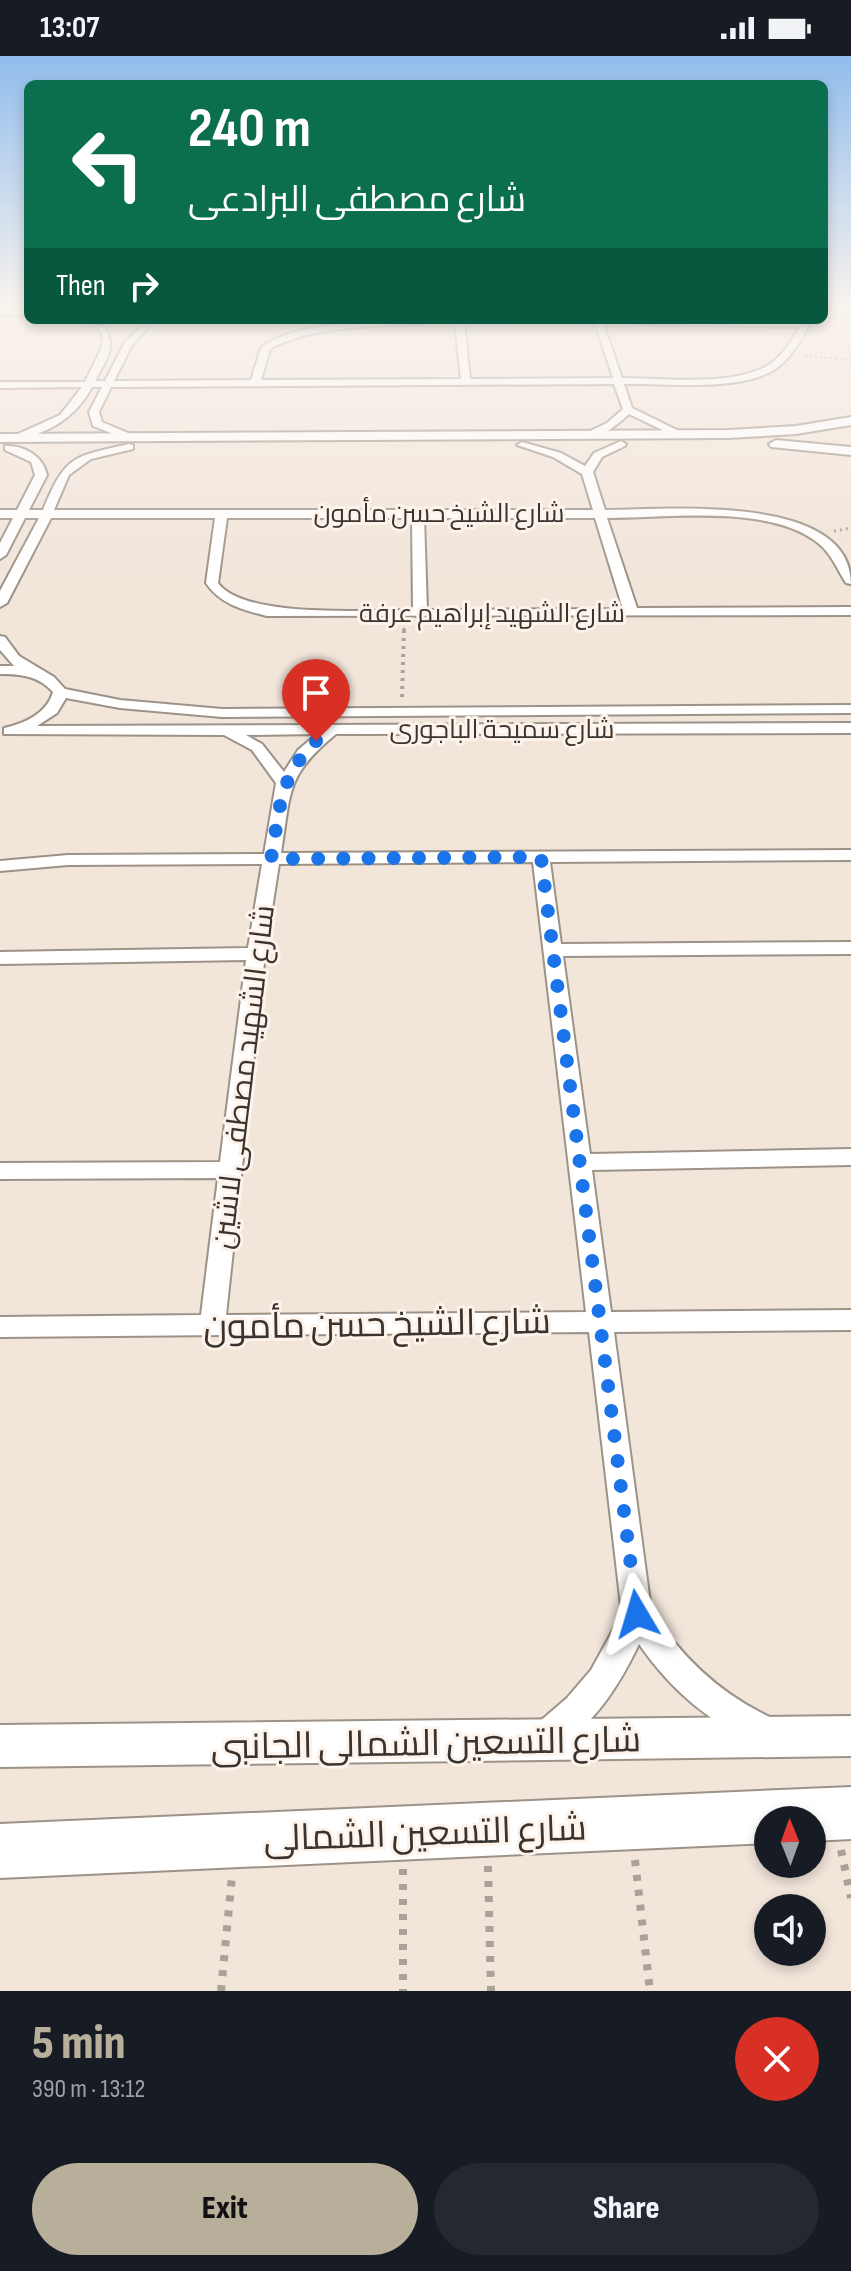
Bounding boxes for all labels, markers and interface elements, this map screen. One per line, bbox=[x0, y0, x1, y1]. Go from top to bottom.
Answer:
text: 13:07 bbox=[40, 10, 99, 46]
text: 240 m bbox=[188, 96, 311, 163]
icon: left bbox=[56, 112, 160, 216]
text: شارع مصطفى البرادعى bbox=[188, 179, 526, 222]
icon: right bbox=[122, 264, 166, 308]
text: Then bbox=[56, 268, 106, 304]
street label: شارع الشيخ حسن مأمون bbox=[313, 496, 565, 530]
street label: شارع الشهيد إبراهيم عرفة bbox=[359, 599, 625, 631]
pin bbox=[282, 659, 350, 741]
icon: arrive bbox=[294, 671, 338, 715]
street label: شارع سميحة الباجورى bbox=[389, 715, 615, 746]
street label: شارع الشهيد مصطفى لاشين bbox=[205, 903, 284, 1251]
street label: شارع الشيخ حسن مأمون bbox=[203, 1298, 551, 1351]
position arrow bbox=[595, 1572, 679, 1656]
street label: شارع التسعين الشمالى الجانبى bbox=[211, 1719, 642, 1771]
north arrow bbox=[754, 1806, 826, 1878]
map controls bbox=[754, 1806, 826, 1966]
street label: شارع التسعين الشمالى bbox=[263, 1807, 587, 1863]
button: sound bbox=[754, 1894, 826, 1966]
text: 5 min bbox=[32, 2015, 125, 2072]
button: close bbox=[735, 2017, 819, 2101]
text: 390 m · 13:12 bbox=[32, 2074, 145, 2105]
button: Exit bbox=[32, 2163, 418, 2255]
button: Share bbox=[434, 2163, 819, 2255]

